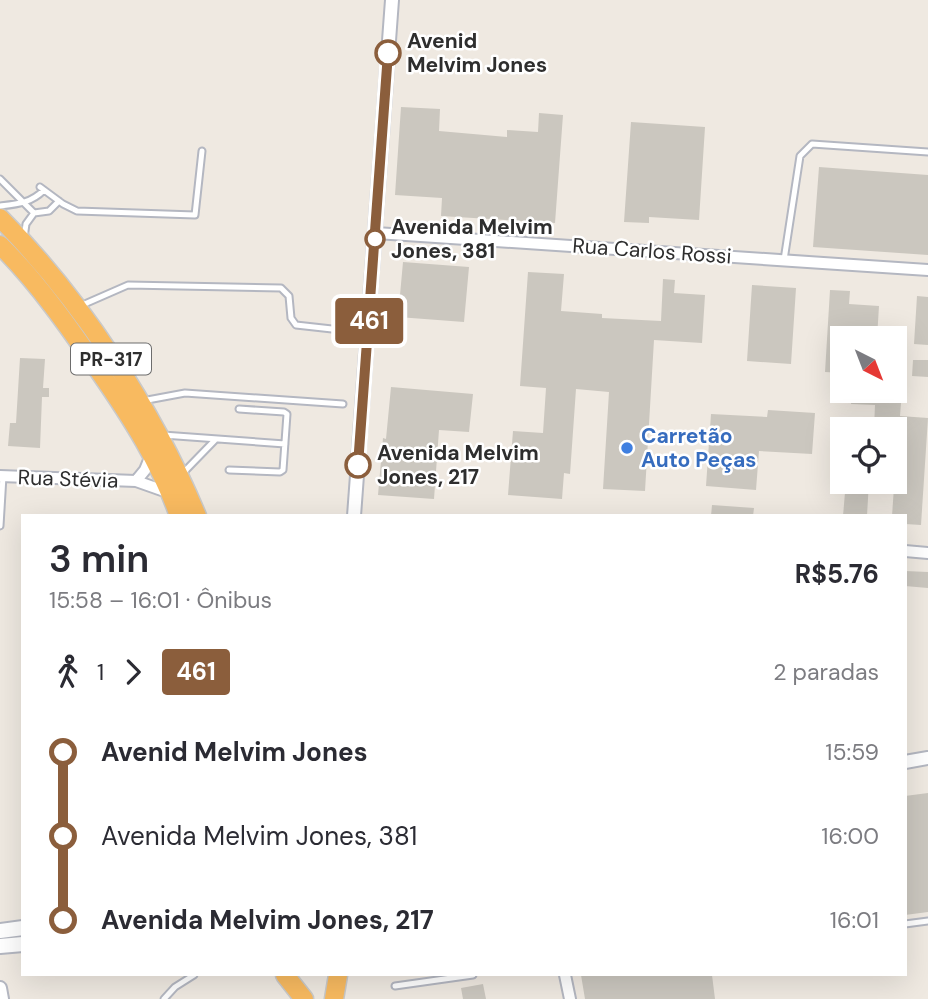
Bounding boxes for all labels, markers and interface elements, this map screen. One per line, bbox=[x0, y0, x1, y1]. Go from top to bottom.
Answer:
place label: Avenid Melvim Jones bbox=[407, 27, 547, 79]
marker: Avenid Melvim Jones bbox=[375, 40, 401, 66]
place label: Avenida Melvim Jones, 381 bbox=[391, 213, 553, 265]
marker: Avenida Melvim Jones, 381 bbox=[365, 229, 385, 249]
street label: Rua Carlos Rossi bbox=[571, 231, 733, 271]
line badge: 461 bbox=[329, 298, 409, 344]
text: 461 bbox=[349, 305, 389, 336]
north arrow bbox=[830, 326, 906, 402]
map controls bbox=[830, 326, 907, 494]
road number: PR-317 bbox=[71, 344, 151, 374]
button: locate bbox=[830, 417, 907, 494]
place label: Carretão Auto Peças bbox=[641, 422, 756, 474]
place label: Avenida Melvim Jones, 217 bbox=[377, 439, 539, 491]
marker: Carretão Auto Peças bbox=[619, 440, 635, 456]
marker: Avenida Melvim Jones, 217 bbox=[345, 452, 371, 478]
street label: Rua Stévia bbox=[17, 463, 119, 495]
text: 3 min bbox=[49, 534, 149, 584]
text: R$5.76 bbox=[795, 557, 879, 591]
text: 15:58 – 16:01 · Ônibus bbox=[49, 585, 272, 615]
icon: walk bbox=[49, 653, 87, 691]
icon: forward bbox=[114, 653, 152, 691]
text: 461 bbox=[176, 656, 216, 687]
text: 1 bbox=[97, 657, 104, 687]
text: 2 paradas bbox=[773, 657, 879, 687]
text: Avenid Melvim Jones bbox=[101, 735, 368, 769]
text: 15:59 bbox=[825, 737, 879, 767]
text: Avenida Melvim Jones, 381 bbox=[101, 819, 417, 853]
text: 16:00 bbox=[821, 821, 879, 851]
text: Avenida Melvim Jones, 217 bbox=[101, 903, 434, 937]
text: 16:01 bbox=[830, 905, 879, 935]

